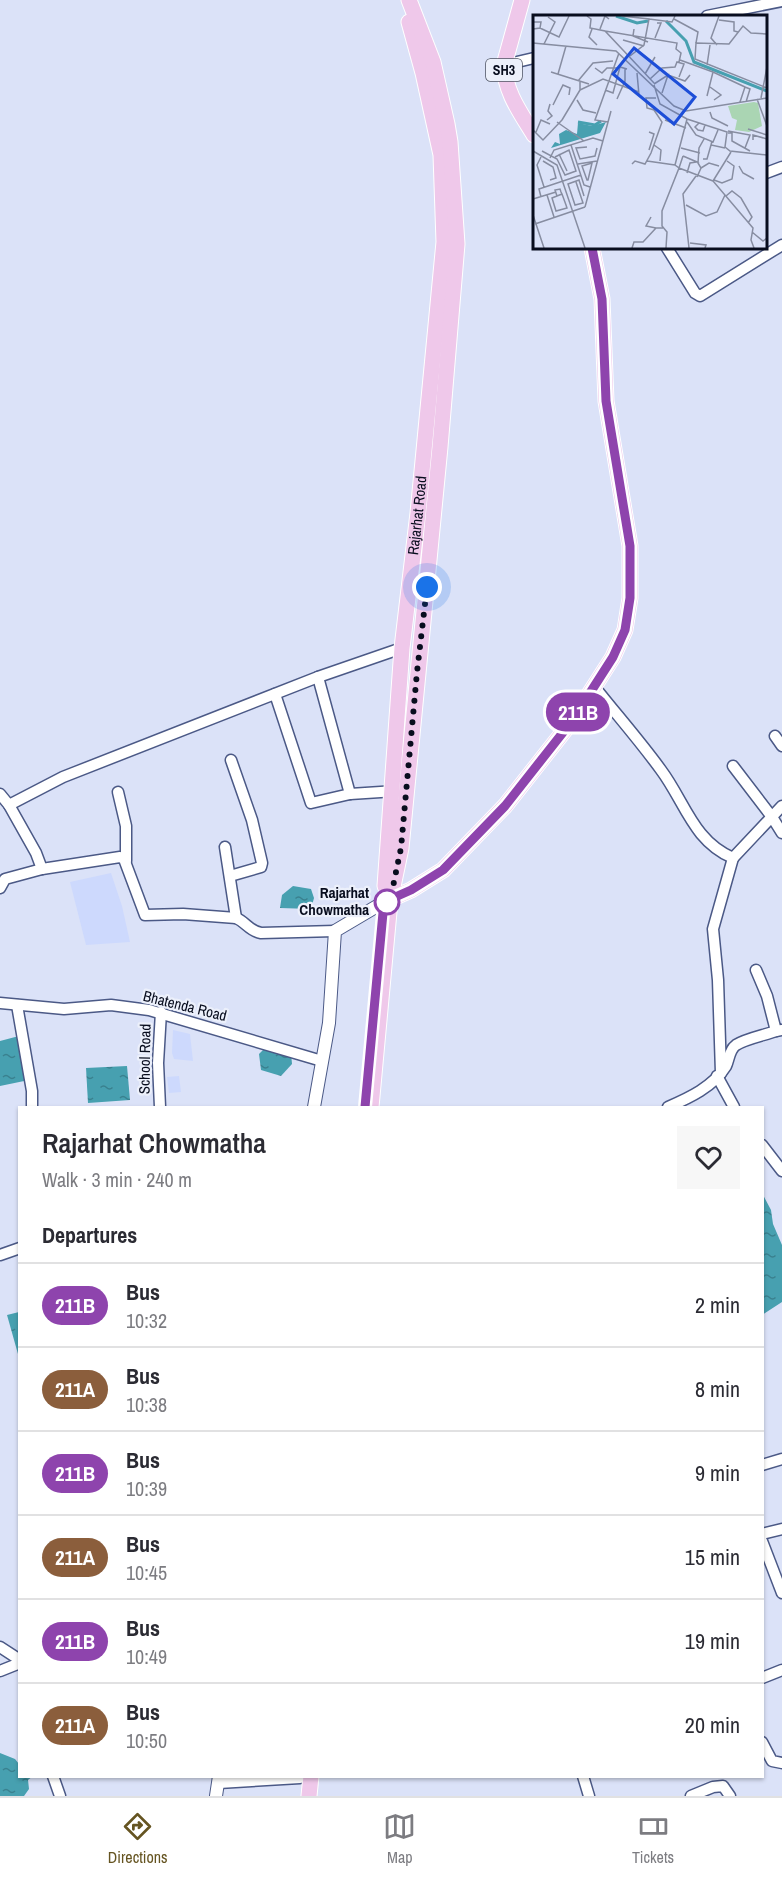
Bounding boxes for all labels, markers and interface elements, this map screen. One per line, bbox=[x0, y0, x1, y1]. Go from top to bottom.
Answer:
inset map bbox=[533, 15, 767, 249]
road number: SH3 bbox=[486, 59, 522, 81]
street label: Rajarhat Road bbox=[402, 475, 432, 556]
your location bbox=[412, 572, 442, 602]
line badge: 211B bbox=[536, 692, 620, 732]
text: 211B bbox=[558, 698, 598, 727]
place label: Rajarhat Chowmatha bbox=[299, 882, 369, 920]
marker: Rajarhat Chowmatha bbox=[374, 889, 400, 915]
street label: Bhatenda Road bbox=[141, 985, 229, 1026]
street label: School Road bbox=[133, 1024, 156, 1094]
text: Rajarhat Chowmatha bbox=[42, 1124, 266, 1162]
button: heart bbox=[677, 1126, 740, 1189]
text: Walk · 3 min · 240 m bbox=[42, 1166, 192, 1193]
text: Departures bbox=[42, 1220, 137, 1250]
text: Bus bbox=[126, 1277, 160, 1307]
text: 2 min bbox=[695, 1290, 740, 1320]
text: 211B bbox=[55, 1291, 95, 1320]
text: 10:32 bbox=[126, 1307, 167, 1334]
text: Bus bbox=[126, 1361, 160, 1391]
text: 8 min bbox=[695, 1374, 740, 1404]
text: 211A bbox=[55, 1375, 95, 1404]
text: 10:38 bbox=[126, 1391, 167, 1418]
text: Bus bbox=[126, 1445, 160, 1475]
text: 9 min bbox=[695, 1458, 740, 1488]
text: 211B bbox=[55, 1459, 95, 1488]
text: 10:39 bbox=[126, 1475, 167, 1502]
text: Bus bbox=[126, 1529, 160, 1559]
text: 15 min bbox=[685, 1542, 740, 1572]
text: 211A bbox=[55, 1543, 95, 1572]
text: 10:45 bbox=[126, 1559, 167, 1586]
text: Bus bbox=[126, 1613, 160, 1643]
text: 19 min bbox=[685, 1626, 740, 1656]
text: 211B bbox=[55, 1627, 95, 1656]
text: 10:49 bbox=[126, 1643, 167, 1670]
text: Bus bbox=[126, 1697, 160, 1727]
text: 20 min bbox=[685, 1710, 740, 1740]
text: 211A bbox=[55, 1711, 95, 1740]
text: 10:50 bbox=[126, 1727, 167, 1754]
tab: Directions bbox=[108, 1810, 168, 1868]
tab: Map bbox=[383, 1810, 416, 1868]
tab: Tickets bbox=[632, 1810, 674, 1868]

